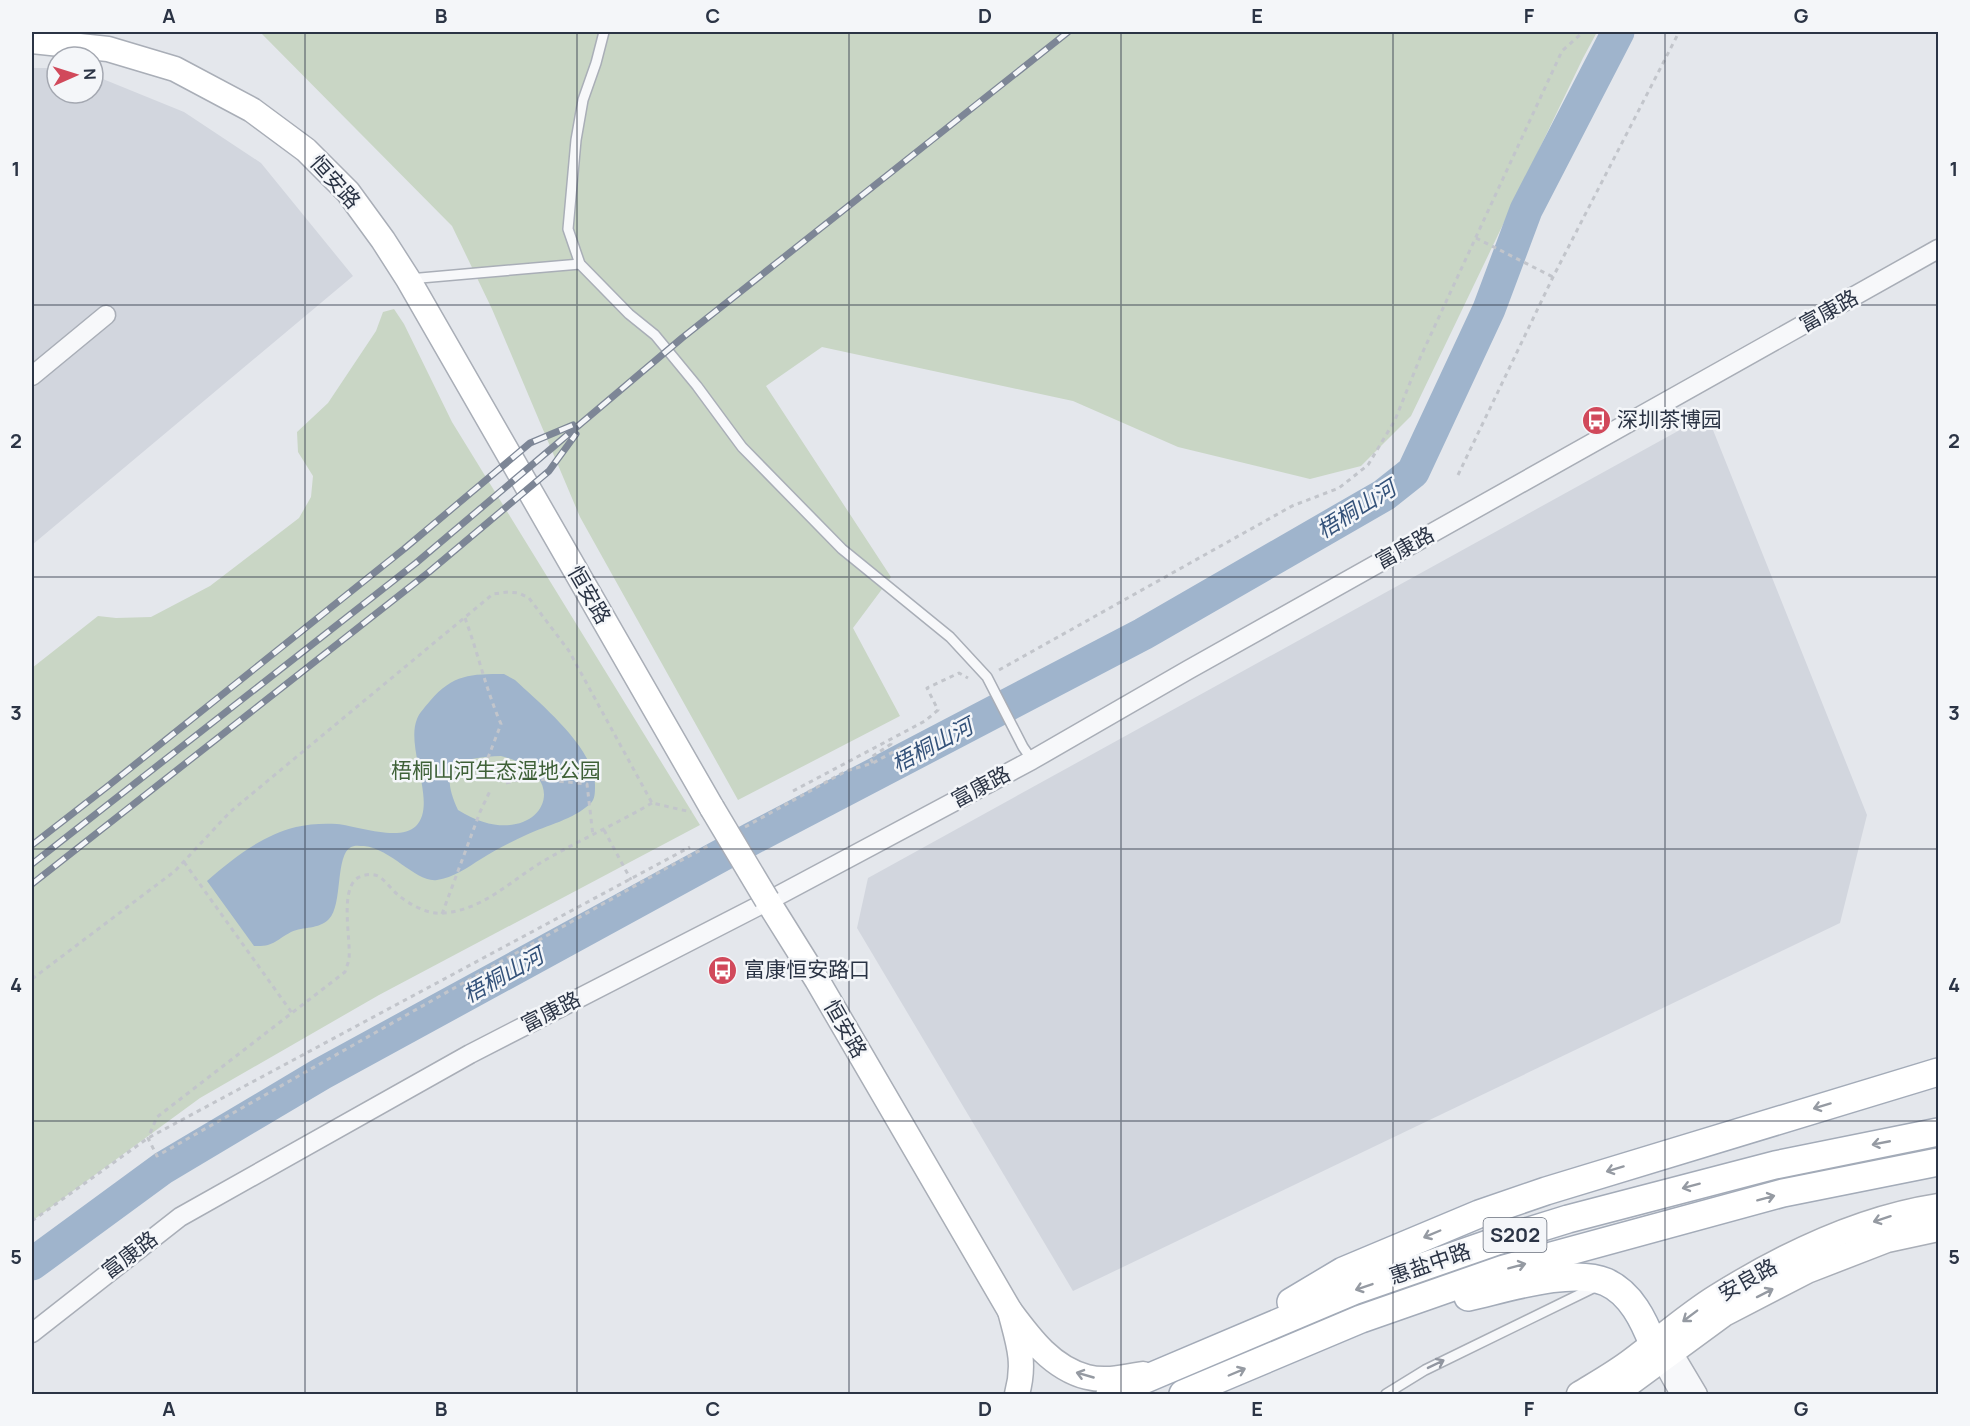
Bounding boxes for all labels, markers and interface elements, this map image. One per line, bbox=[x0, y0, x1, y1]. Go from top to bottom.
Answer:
text: A bbox=[162, 2, 176, 29]
text: B bbox=[435, 2, 448, 29]
text: C bbox=[706, 2, 720, 29]
text: D bbox=[978, 2, 992, 29]
text: E bbox=[1251, 2, 1263, 29]
text: F bbox=[1524, 2, 1535, 29]
text: G bbox=[1794, 2, 1809, 29]
north arrow bbox=[45, 45, 105, 105]
text: N bbox=[79, 68, 101, 81]
street label: 恒安路 bbox=[304, 149, 367, 214]
text: 1 bbox=[12, 155, 20, 182]
text: 1 bbox=[1950, 155, 1958, 182]
street label: 富康路 bbox=[1794, 283, 1863, 338]
bus stop icon: 深圳茶博园 bbox=[1580, 404, 1612, 436]
place label: 深圳茶博园 bbox=[1617, 405, 1722, 433]
text: 2 bbox=[10, 427, 22, 454]
text: 2 bbox=[1948, 427, 1960, 454]
water label: 梧桐山河 bbox=[1311, 471, 1405, 545]
street label: 富康路 bbox=[1370, 520, 1439, 575]
street label: 恒安路 bbox=[562, 560, 618, 629]
text: 3 bbox=[10, 699, 22, 726]
text: 3 bbox=[1948, 699, 1960, 726]
water label: 梧桐山河 bbox=[886, 709, 981, 779]
park label: 梧桐山河生态湿地公园 bbox=[391, 756, 601, 784]
street label: 富康路 bbox=[946, 759, 1015, 813]
water label: 梧桐山河 bbox=[457, 939, 552, 1009]
bus stop icon: 富康恒安路口 bbox=[707, 954, 739, 986]
place label: 富康恒安路口 bbox=[744, 955, 870, 983]
text: 4 bbox=[10, 971, 22, 998]
text: 4 bbox=[1948, 971, 1960, 998]
street label: 富康路 bbox=[516, 984, 585, 1038]
street label: 恒安路 bbox=[818, 994, 874, 1063]
one-way arrow bbox=[1813, 1101, 1832, 1112]
one-way arrow bbox=[1872, 1138, 1891, 1149]
one-way arrow bbox=[1606, 1164, 1625, 1175]
one-way arrow bbox=[1682, 1181, 1701, 1193]
one-way arrow bbox=[1756, 1191, 1775, 1203]
one-way arrow bbox=[1873, 1214, 1892, 1225]
road number: S202 bbox=[1484, 1218, 1546, 1252]
street label: 富康路 bbox=[96, 1224, 163, 1284]
one-way arrow bbox=[1423, 1229, 1441, 1240]
street label: 惠盐中路 bbox=[1385, 1236, 1474, 1290]
text: 5 bbox=[10, 1243, 22, 1270]
text: 5 bbox=[1948, 1243, 1960, 1270]
street label: 安良路 bbox=[1713, 1252, 1782, 1307]
one-way arrow bbox=[1507, 1260, 1526, 1271]
one-way arrow bbox=[1356, 1283, 1374, 1294]
one-way arrow bbox=[1756, 1287, 1774, 1298]
one-way arrow bbox=[1682, 1310, 1698, 1323]
one-way arrow bbox=[1427, 1358, 1445, 1370]
one-way arrow bbox=[1227, 1366, 1245, 1377]
one-way arrow bbox=[1076, 1369, 1095, 1381]
text: A bbox=[162, 1395, 176, 1422]
text: B bbox=[435, 1395, 448, 1422]
text: C bbox=[706, 1395, 720, 1422]
text: D bbox=[978, 1395, 992, 1422]
text: E bbox=[1251, 1395, 1263, 1422]
text: F bbox=[1524, 1395, 1535, 1422]
text: G bbox=[1794, 1395, 1809, 1422]

